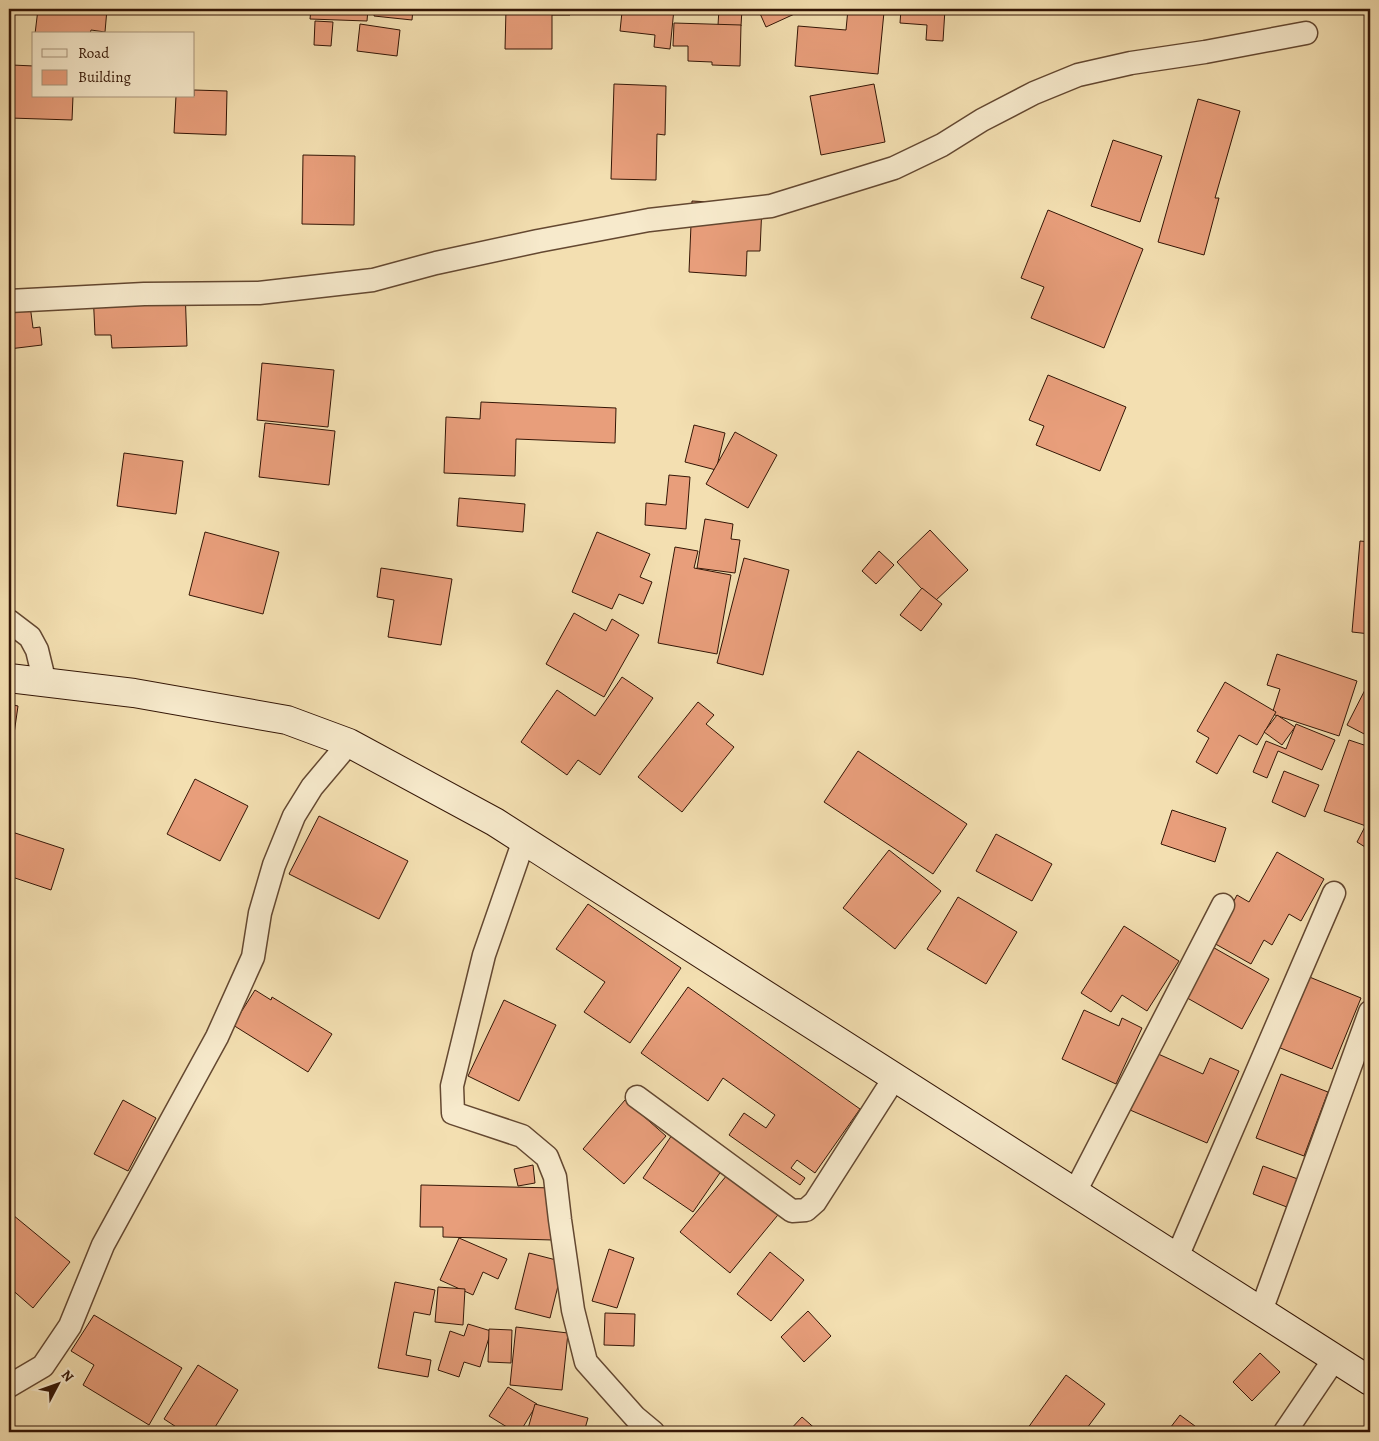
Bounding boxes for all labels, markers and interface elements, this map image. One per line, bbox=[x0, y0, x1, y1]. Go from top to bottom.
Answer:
legend bbox=[32, 32, 195, 98]
text: Road bbox=[78, 43, 110, 63]
text: Building bbox=[78, 67, 131, 87]
north arrow bbox=[32, 1358, 82, 1408]
text: N bbox=[57, 1366, 78, 1386]

